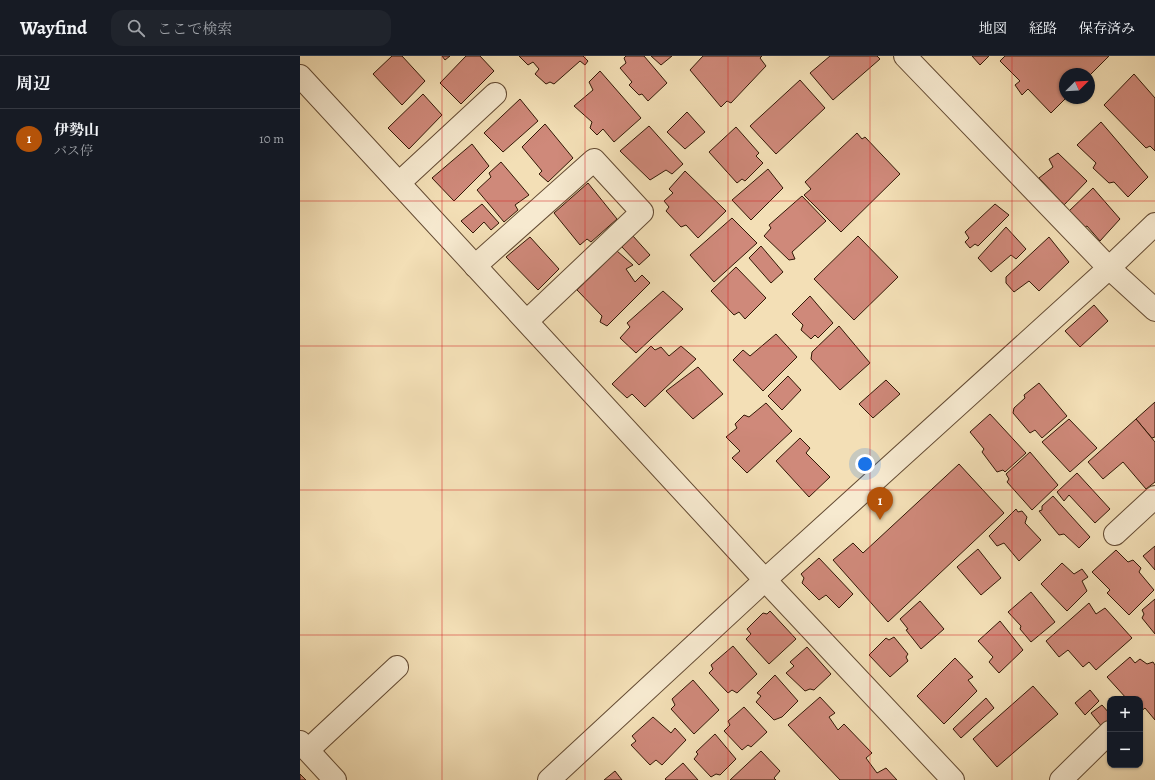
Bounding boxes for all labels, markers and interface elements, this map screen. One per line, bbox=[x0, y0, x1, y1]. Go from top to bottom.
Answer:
search box bbox=[111, 10, 391, 46]
text: Wayfind bbox=[20, 15, 87, 41]
icon: search bbox=[125, 17, 147, 39]
text: ここで検索 bbox=[157, 19, 232, 39]
text: 地図 bbox=[979, 19, 1007, 38]
text: 経路 bbox=[1029, 19, 1057, 38]
text: 保存済み bbox=[1079, 19, 1135, 38]
north arrow bbox=[1059, 68, 1095, 104]
text: 周辺 bbox=[16, 72, 50, 95]
text: 伊勢山 bbox=[54, 120, 99, 140]
text: 1 bbox=[27, 130, 31, 147]
text: 10 m bbox=[259, 130, 284, 147]
text: バス停 bbox=[54, 142, 93, 159]
your location bbox=[855, 454, 875, 474]
pin: 1 bbox=[867, 487, 893, 520]
map controls bbox=[1107, 696, 1143, 768]
button: + bbox=[1107, 696, 1143, 732]
button: − bbox=[1107, 732, 1143, 768]

